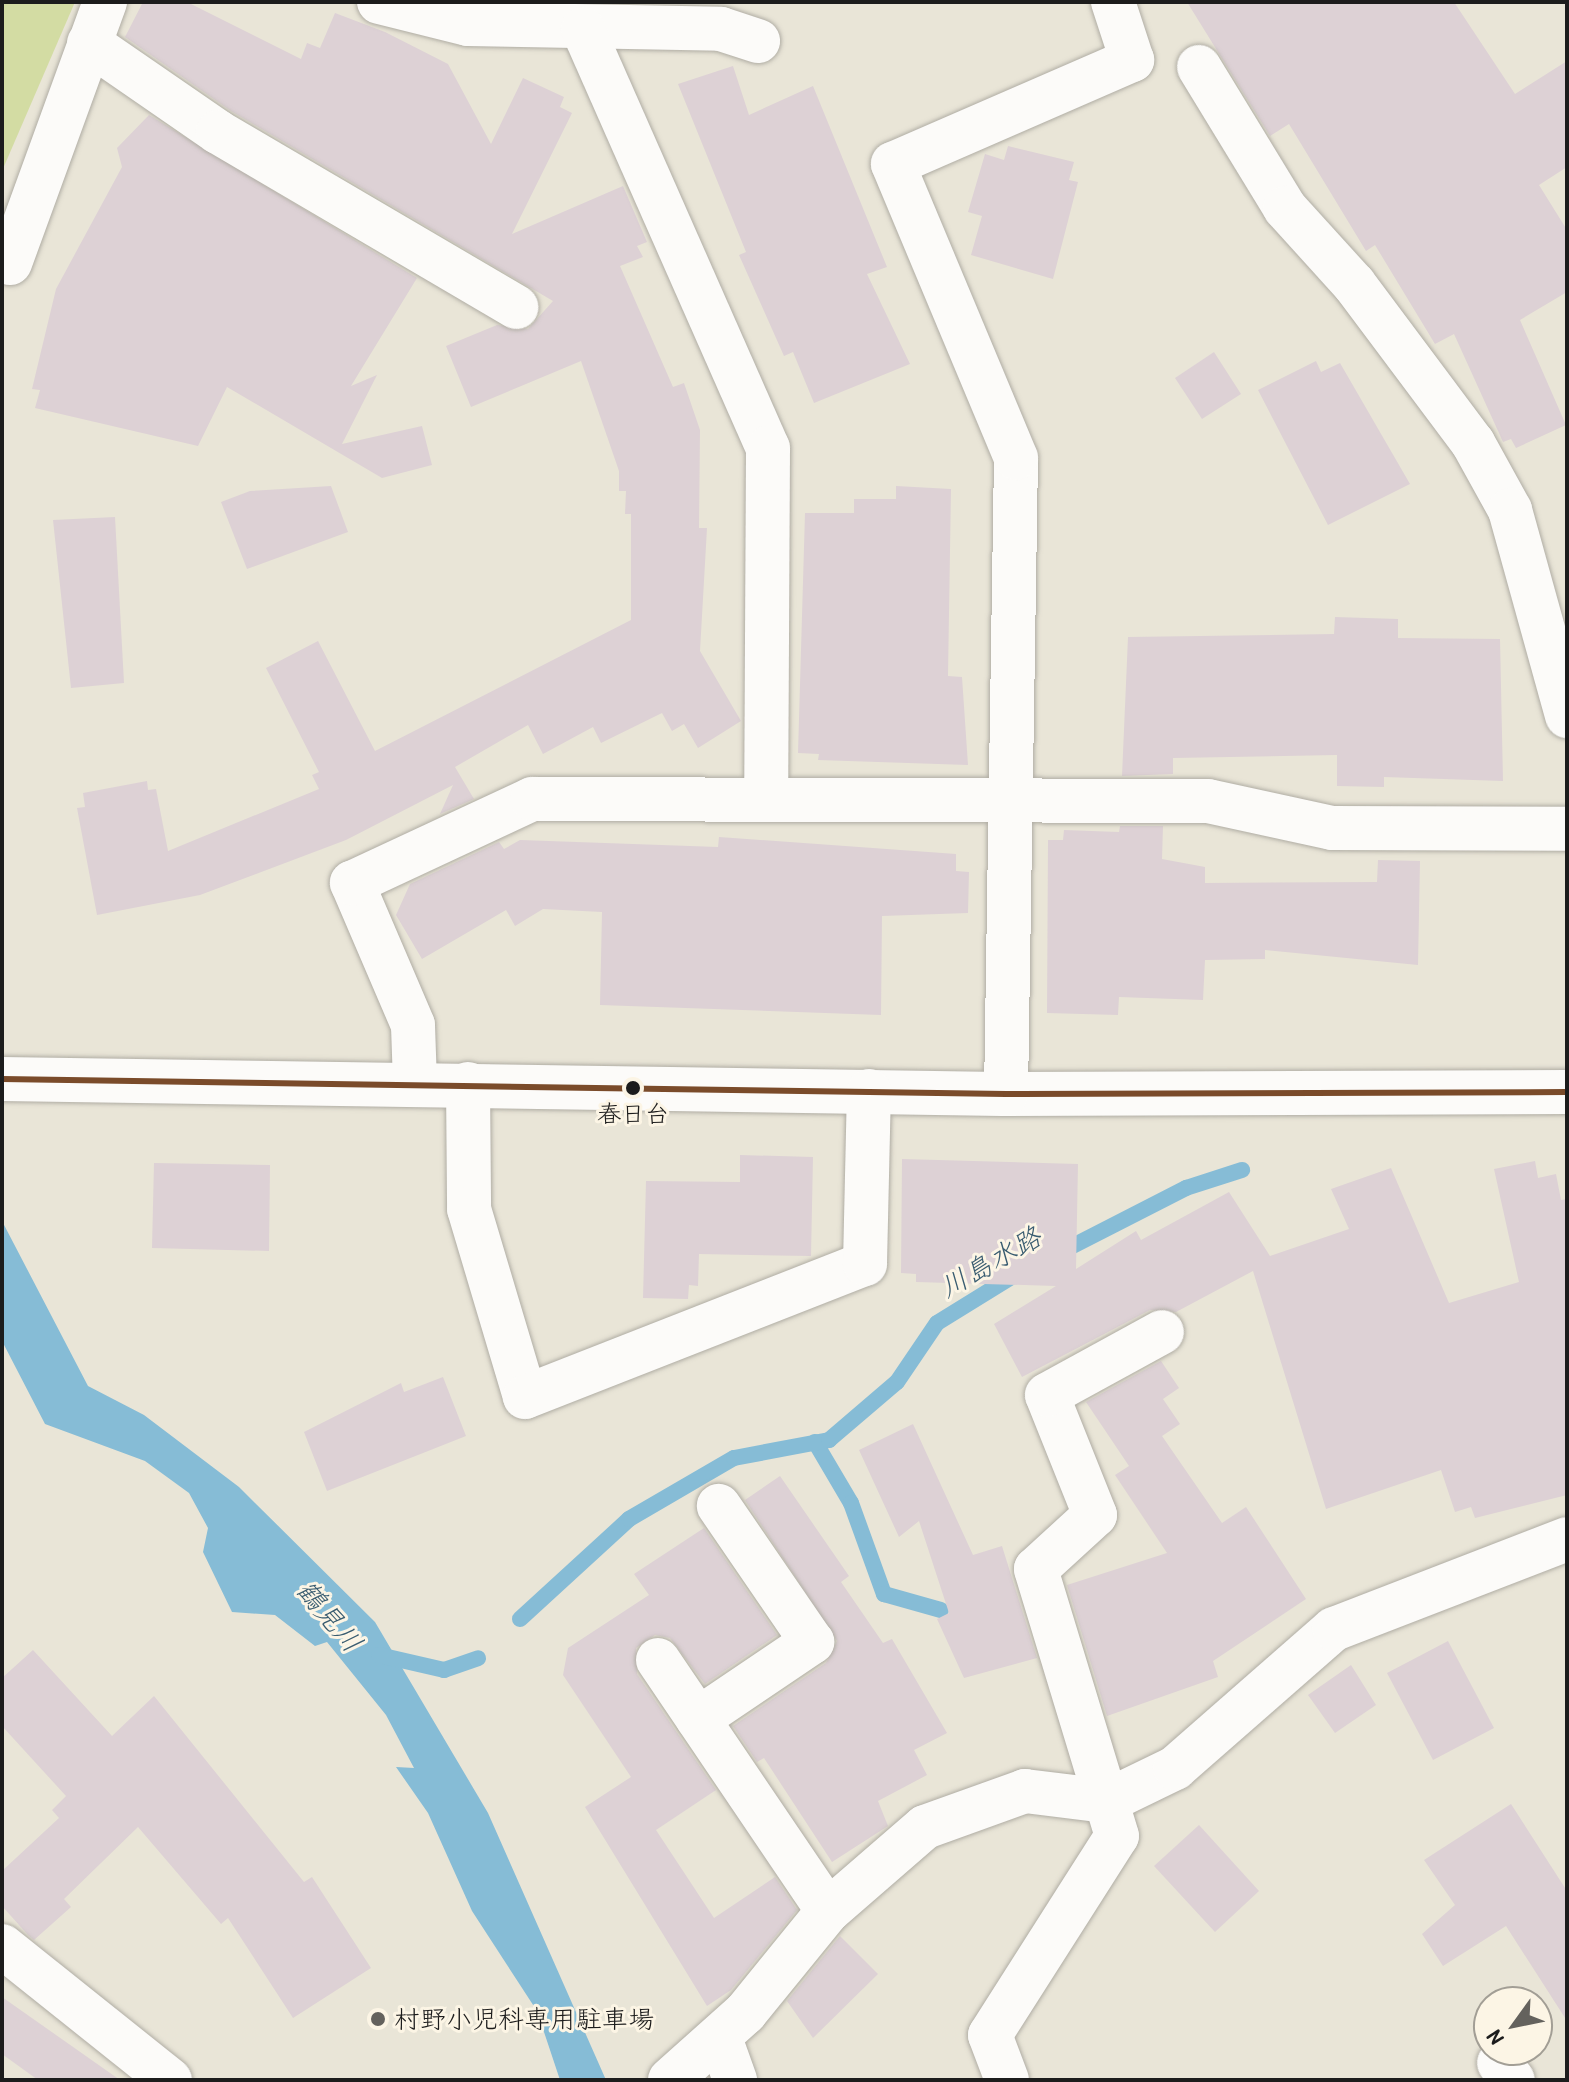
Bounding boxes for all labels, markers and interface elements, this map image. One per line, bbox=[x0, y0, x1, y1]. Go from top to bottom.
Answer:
marker: 春日台 bbox=[625, 1080, 641, 1096]
place label: 春日台 bbox=[597, 1100, 669, 1128]
water label: 川島水路 bbox=[933, 1219, 1047, 1305]
water label: 鶴見川 bbox=[290, 1573, 370, 1659]
north arrow bbox=[1473, 1986, 1553, 2066]
place label: 村野小児科専用駐車場 bbox=[394, 2003, 654, 2035]
marker: 村野小児科専用駐車場 bbox=[369, 2010, 387, 2028]
text: N bbox=[1479, 2025, 1510, 2051]

